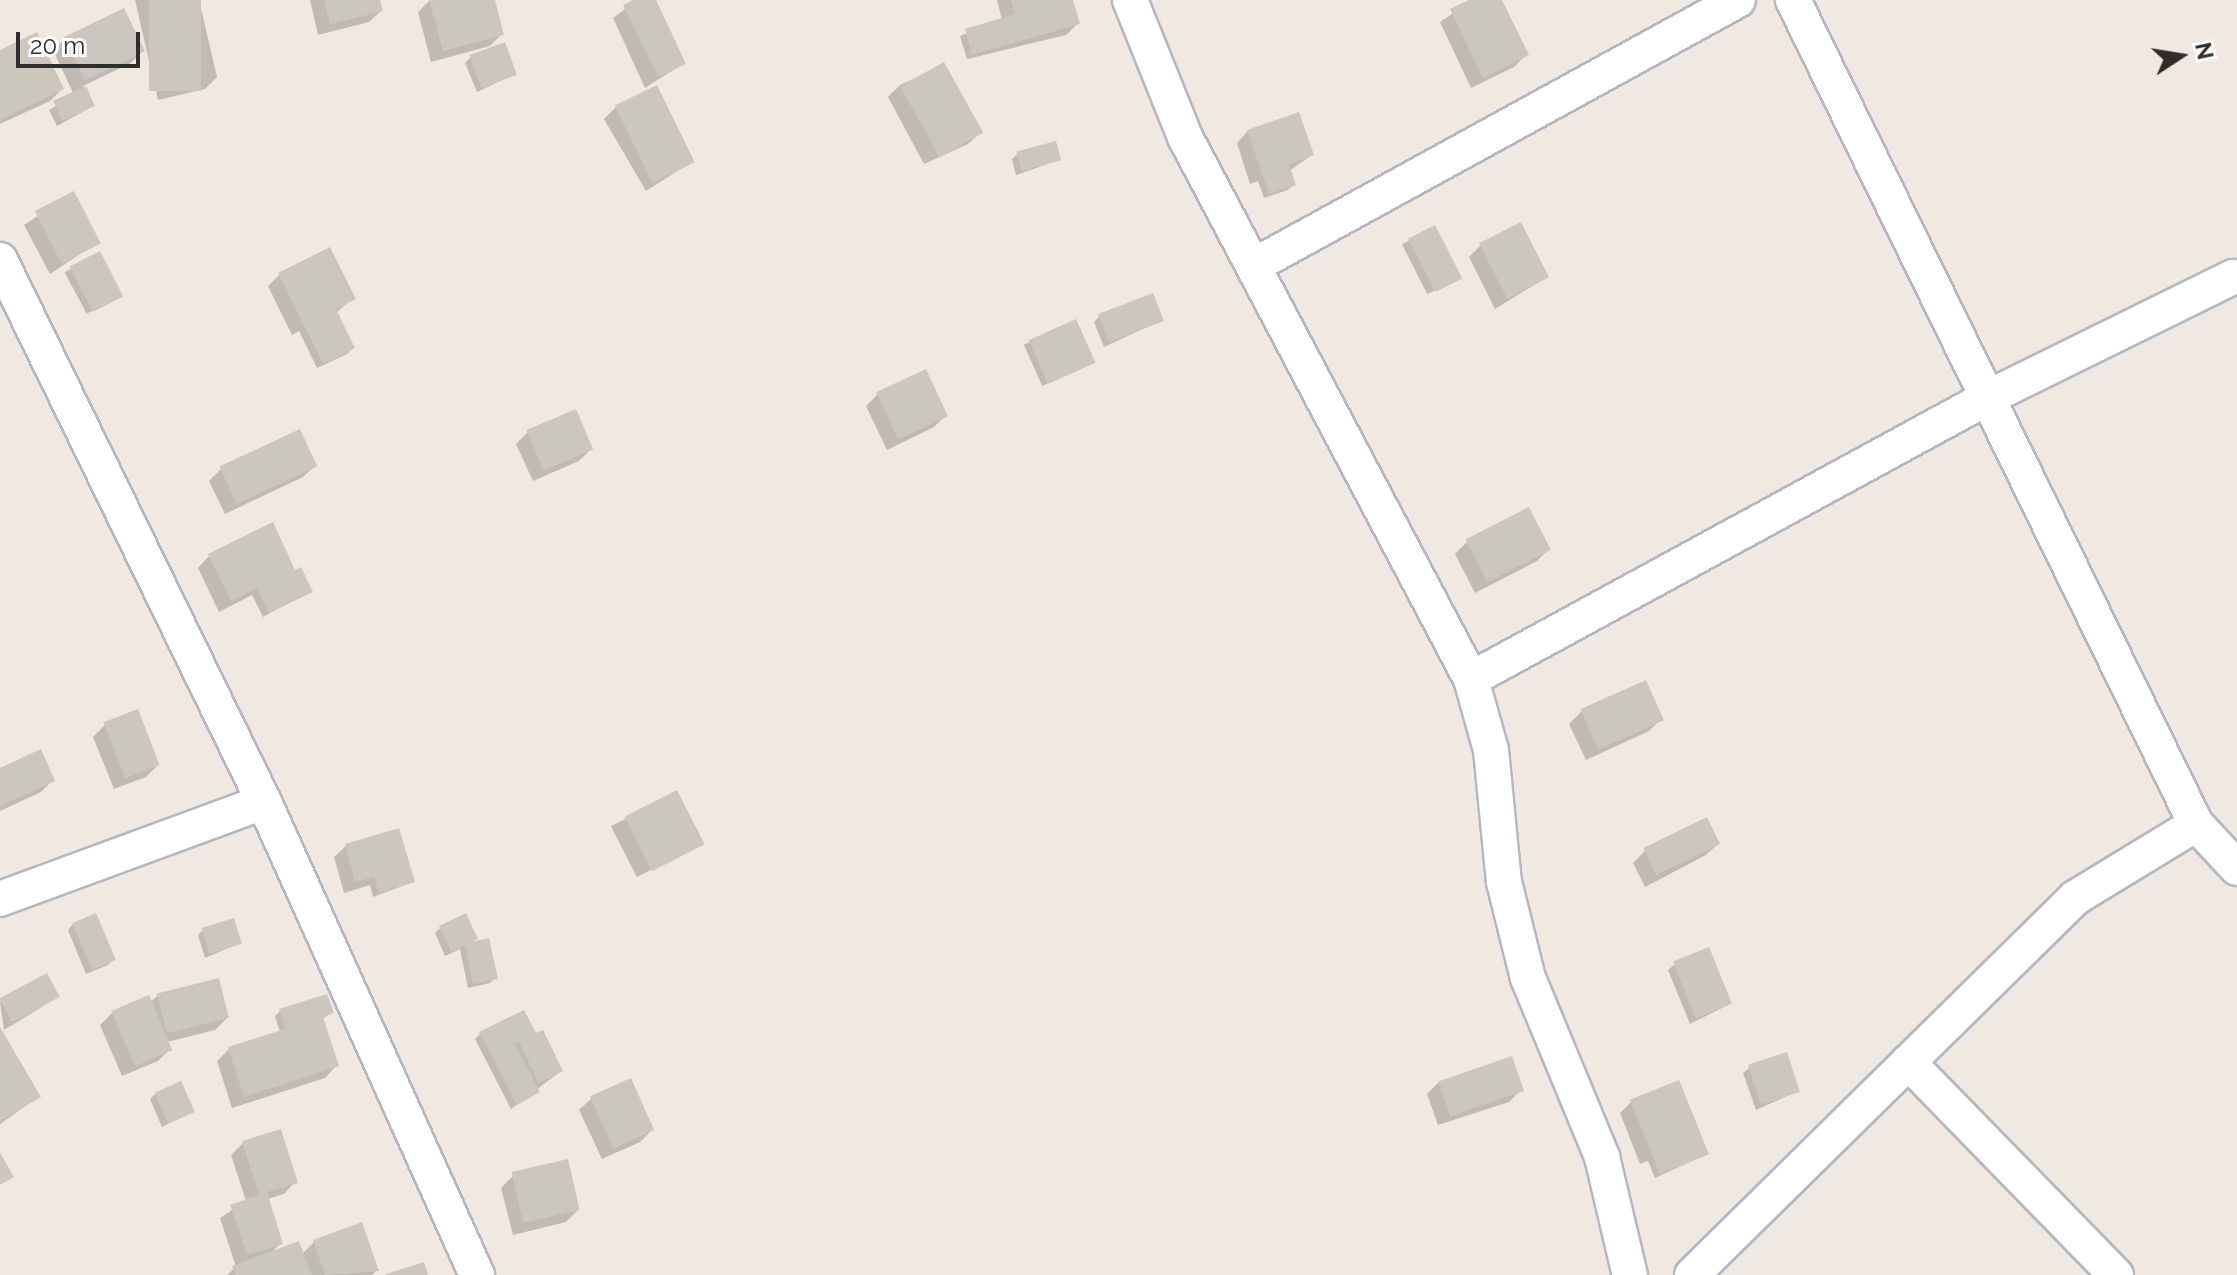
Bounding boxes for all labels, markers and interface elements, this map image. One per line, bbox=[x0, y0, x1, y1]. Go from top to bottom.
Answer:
scale bar bbox=[20, 16, 144, 66]
north arrow bbox=[2141, 16, 2221, 96]
text: 20 m bbox=[30, 31, 85, 60]
text: N bbox=[2190, 40, 2219, 62]

